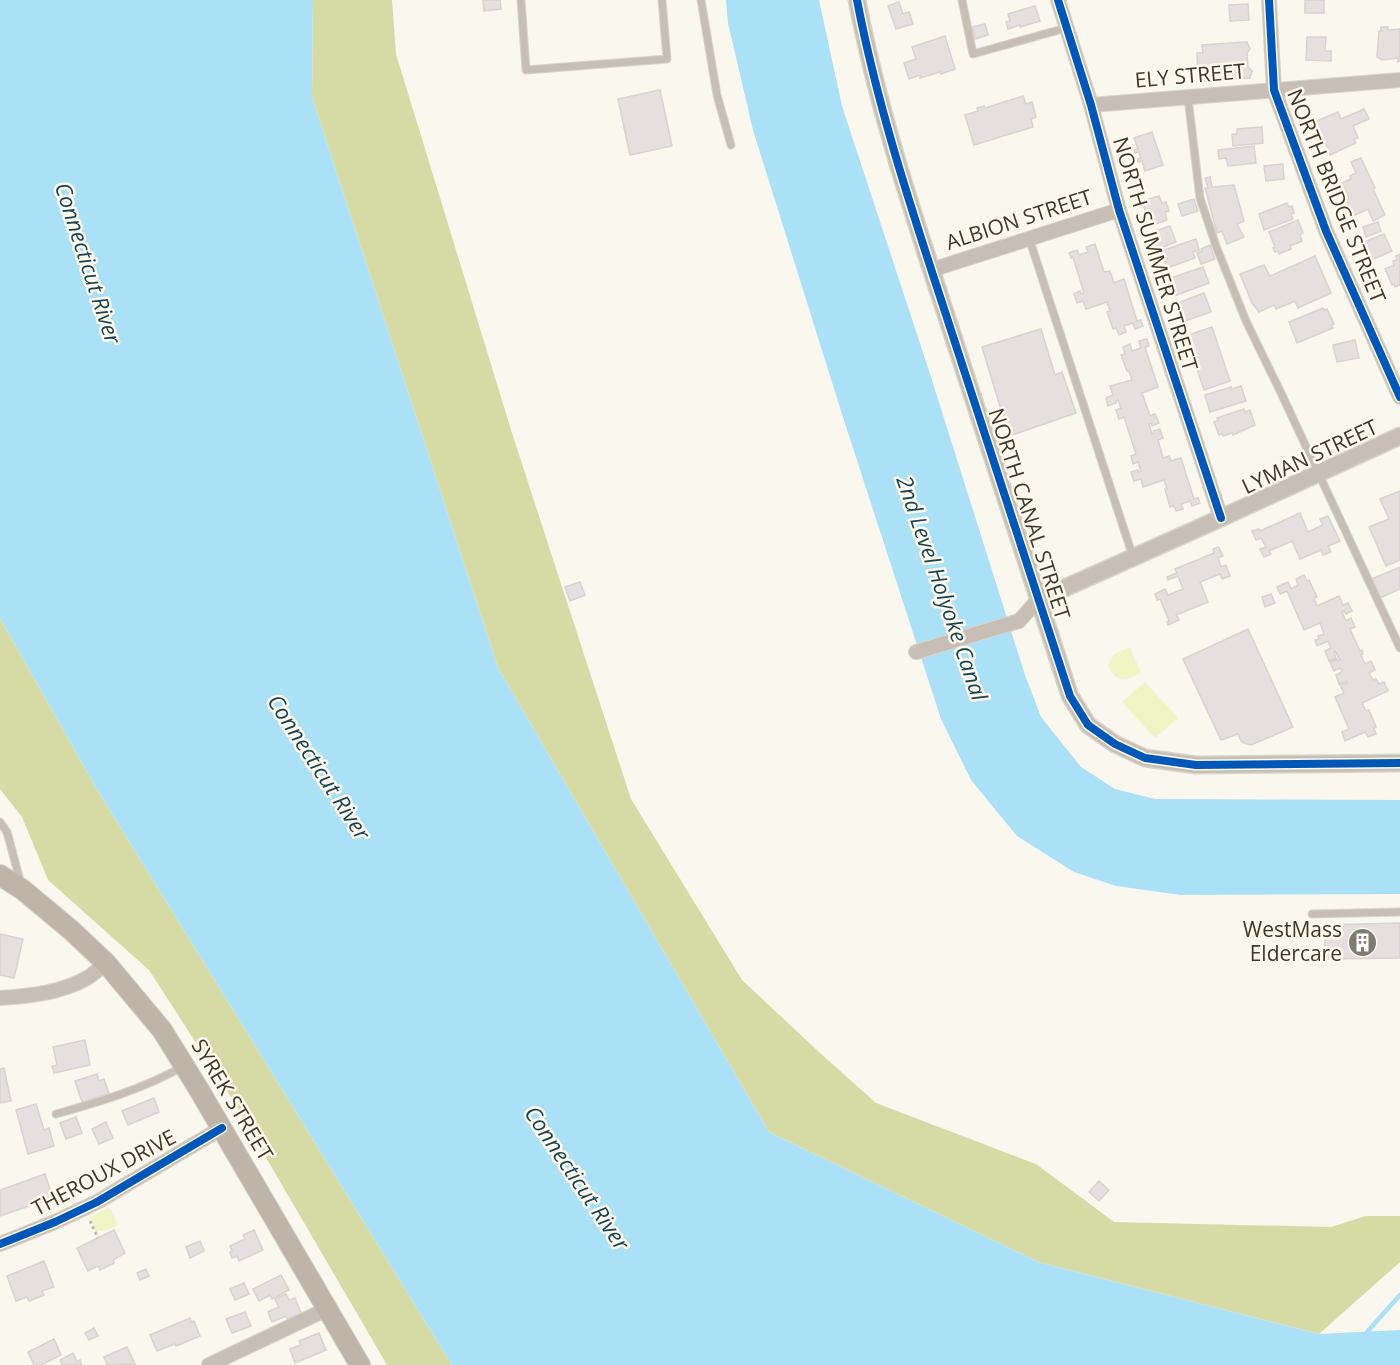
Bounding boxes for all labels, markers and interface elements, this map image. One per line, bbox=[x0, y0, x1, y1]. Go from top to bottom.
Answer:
street label: ELY STREET bbox=[1134, 56, 1247, 94]
street label: NORTH BRIDGE STREET bbox=[1281, 84, 1393, 307]
street label: NORTH SUMMER STREET bbox=[1107, 133, 1205, 375]
water label: Connecticut River bbox=[49, 178, 130, 348]
street label: ALBION STREET bbox=[942, 182, 1096, 256]
street label: NORTH CANAL STREET bbox=[983, 404, 1077, 623]
street label: LYMAN STREET bbox=[1237, 412, 1383, 500]
water label: 2nd Level Holyoke Canal bbox=[890, 471, 996, 705]
water label: Connecticut River bbox=[262, 688, 379, 846]
place label: WestMass Eldercare bbox=[1243, 915, 1342, 967]
building icon: WestMass Eldercare bbox=[1347, 926, 1379, 958]
street label: SYREK STREET bbox=[186, 1033, 280, 1166]
water label: Connecticut River bbox=[518, 1099, 638, 1257]
street label: THEROUX DRIVE bbox=[27, 1122, 180, 1222]

